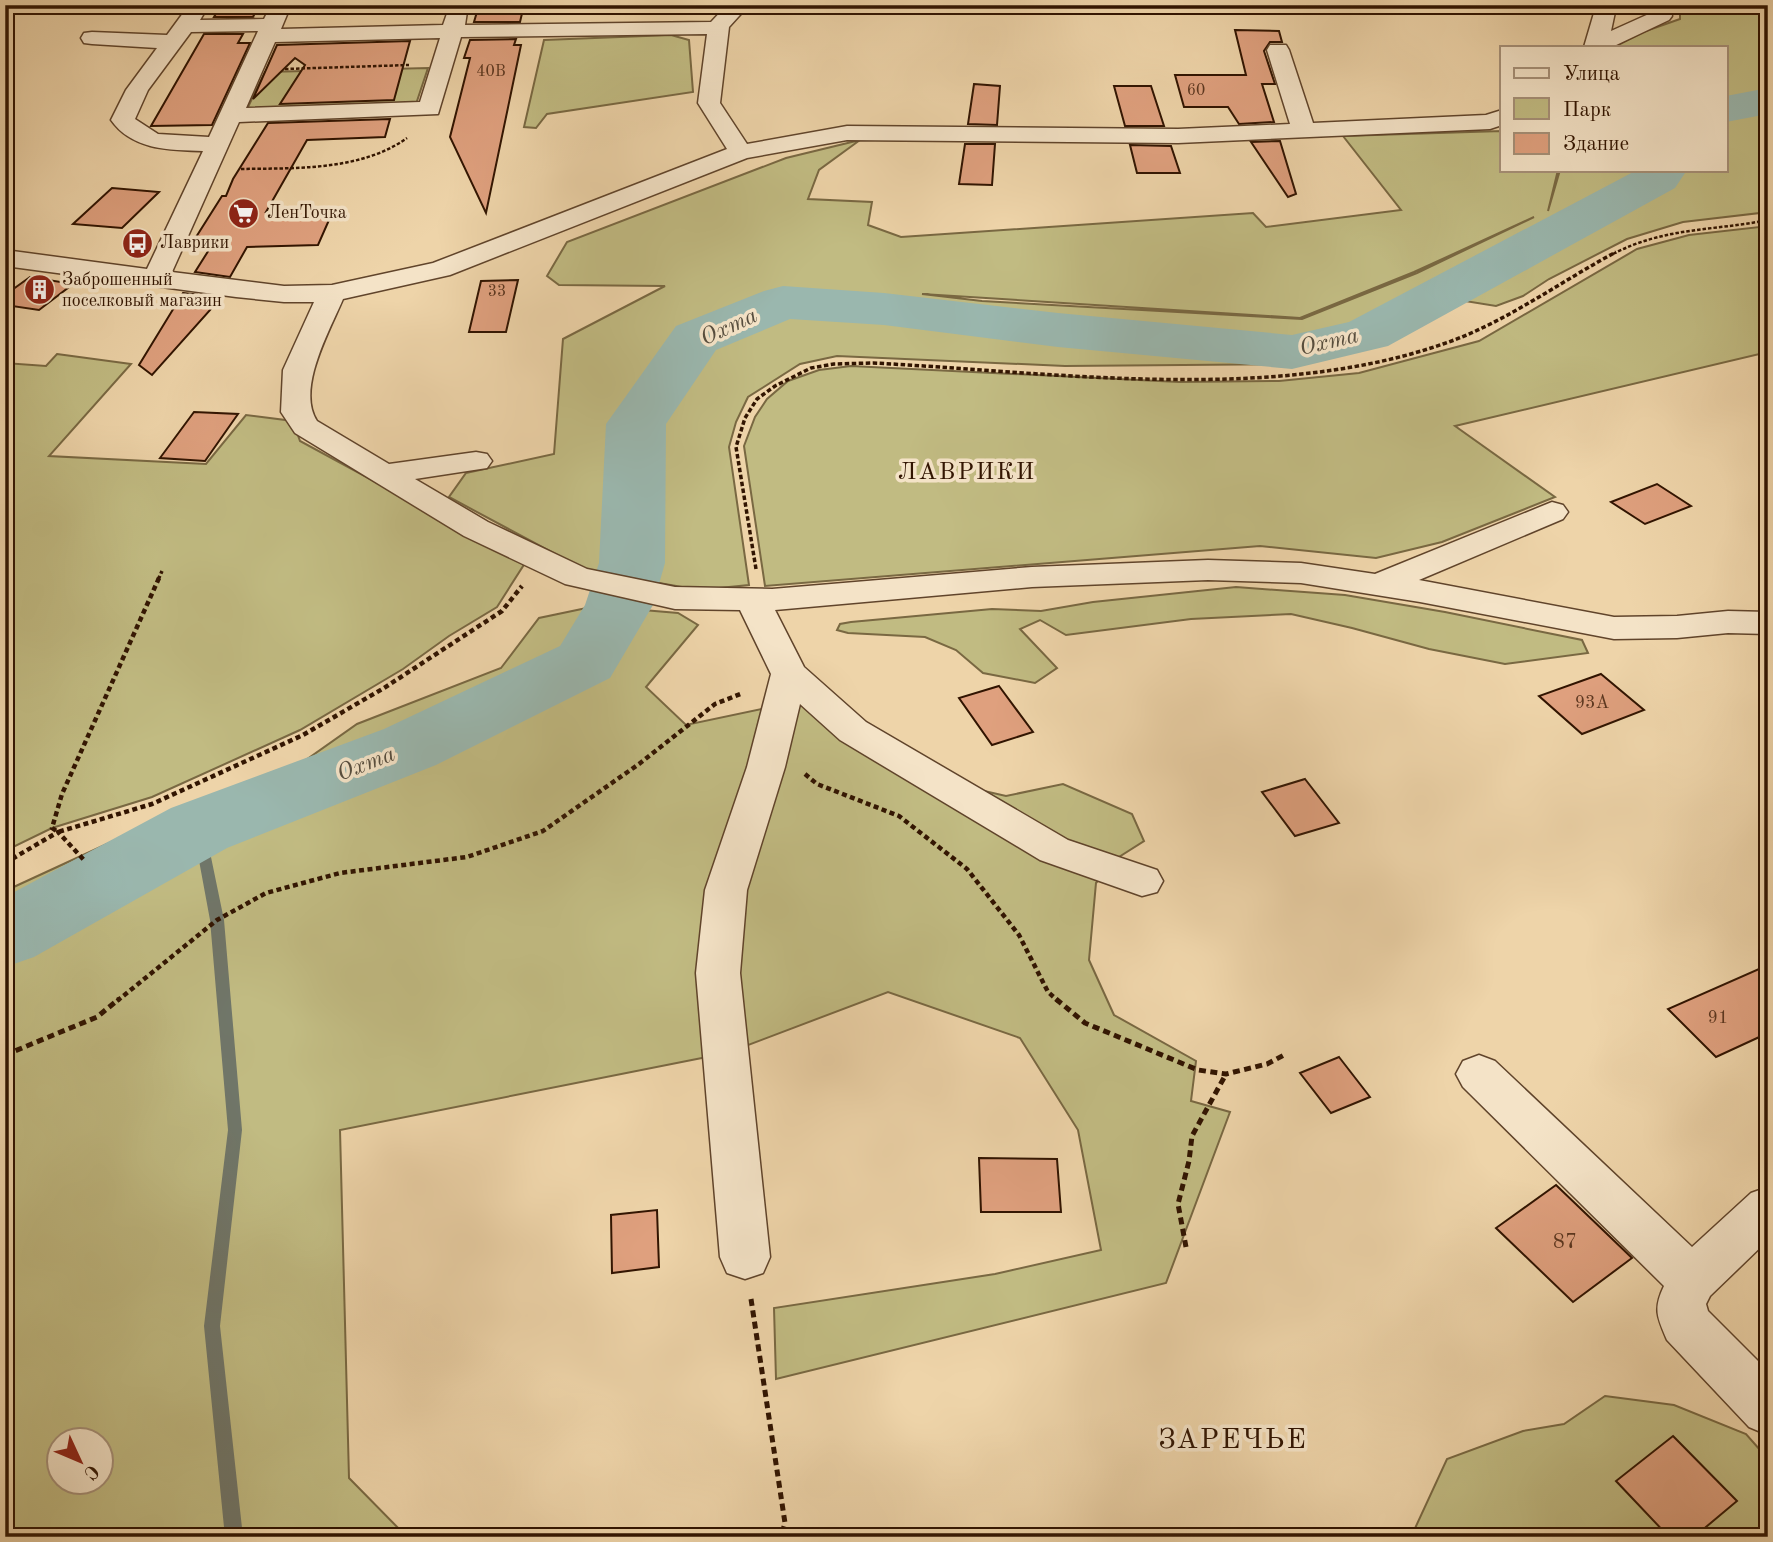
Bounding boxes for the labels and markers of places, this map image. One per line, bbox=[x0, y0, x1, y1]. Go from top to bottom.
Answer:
supermarket icon: ЛенТочка bbox=[227, 196, 261, 230]
place label: ЛенТочка bbox=[267, 204, 347, 222]
bus stop icon: Лаврики bbox=[120, 226, 154, 260]
place label: Лаврики bbox=[160, 234, 229, 252]
place label: Заброшенный поселковый магазин bbox=[62, 271, 222, 310]
building icon: Заброшенный поселковый магазин bbox=[22, 273, 56, 307]

